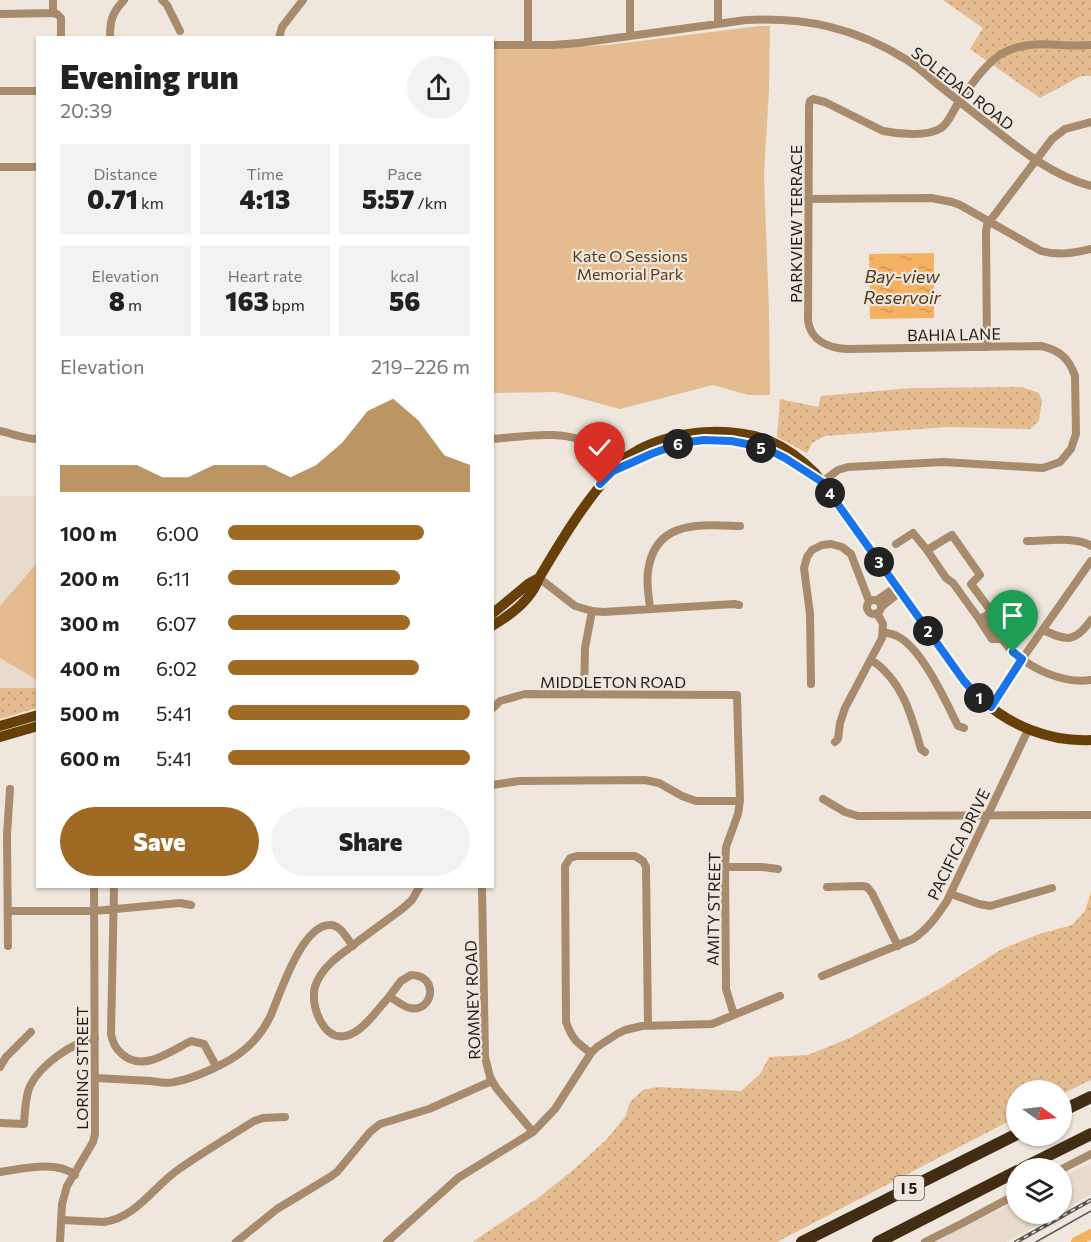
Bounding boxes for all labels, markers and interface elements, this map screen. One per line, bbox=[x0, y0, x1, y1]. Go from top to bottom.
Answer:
street label: SOLEDAD ROAD bbox=[908, 42, 1018, 134]
text: Evening run bbox=[60, 55, 239, 96]
button: share bbox=[407, 56, 470, 119]
text: 20:39 bbox=[60, 98, 112, 122]
street label: PARKVIEW TERRACE bbox=[786, 145, 805, 303]
text: Distance bbox=[94, 164, 157, 183]
text: Time bbox=[247, 164, 283, 183]
text: Pace bbox=[387, 164, 422, 183]
text: 0.71 bbox=[87, 183, 138, 214]
text: 4:13 bbox=[240, 183, 290, 214]
text: 5:57 bbox=[362, 183, 414, 214]
text: km bbox=[138, 193, 164, 212]
text: /km bbox=[414, 193, 447, 212]
park label: Kate O Sessions Memorial Park bbox=[572, 246, 688, 283]
water label: Bay-view Reservoir bbox=[863, 265, 942, 308]
text: Elevation bbox=[92, 266, 159, 285]
text: Heart rate bbox=[228, 266, 302, 285]
text: kcal bbox=[390, 266, 419, 285]
text: 8 bbox=[109, 285, 125, 316]
text: 163 bbox=[225, 285, 269, 316]
text: 56 bbox=[389, 285, 420, 316]
text: m bbox=[125, 295, 142, 314]
text: bpm bbox=[269, 295, 305, 314]
street label: BAHIA LANE bbox=[907, 324, 1001, 344]
text: Elevation bbox=[60, 354, 145, 378]
text: 219–226 m bbox=[371, 354, 470, 378]
pin bbox=[574, 422, 625, 484]
pin: 6 bbox=[663, 429, 693, 459]
icon: check bbox=[583, 431, 616, 464]
pin: 5 bbox=[746, 433, 776, 463]
text: 6 bbox=[673, 434, 683, 453]
text: 5 bbox=[756, 438, 766, 457]
pin: 4 bbox=[815, 478, 845, 508]
text: 4 bbox=[825, 483, 835, 502]
text: 100 m bbox=[60, 521, 117, 545]
text: 6:00 bbox=[156, 521, 199, 545]
pin: 3 bbox=[864, 547, 894, 577]
text: 3 bbox=[874, 552, 884, 571]
text: 200 m bbox=[60, 566, 119, 590]
text: 6:11 bbox=[156, 566, 190, 590]
pin bbox=[987, 590, 1038, 652]
icon: arrive bbox=[996, 599, 1029, 632]
text: 300 m bbox=[60, 611, 120, 635]
text: 6:07 bbox=[156, 611, 196, 635]
pin: 2 bbox=[913, 616, 943, 646]
text: 2 bbox=[923, 621, 933, 640]
text: 400 m bbox=[60, 656, 120, 680]
text: 6:02 bbox=[156, 656, 197, 680]
street label: MIDDLETON ROAD bbox=[540, 672, 686, 691]
pin: 1 bbox=[964, 683, 994, 713]
text: 1 bbox=[975, 688, 983, 707]
text: 500 m bbox=[60, 701, 120, 725]
text: 5:41 bbox=[156, 701, 192, 725]
text: 600 m bbox=[60, 746, 120, 770]
text: 5:41 bbox=[156, 746, 192, 770]
street label: PACIFICA DRIVE bbox=[923, 785, 993, 903]
button: Save bbox=[60, 807, 259, 876]
button: Share bbox=[271, 807, 470, 876]
street label: AMITY STREET bbox=[703, 852, 723, 966]
street label: ROMNEY ROAD bbox=[460, 940, 484, 1060]
street label: LORING STREET bbox=[72, 1006, 91, 1130]
north arrow bbox=[1006, 1080, 1072, 1146]
map controls bbox=[1006, 1080, 1072, 1224]
button: layers bbox=[1006, 1158, 1072, 1224]
road number: I 5 bbox=[894, 1176, 924, 1200]

